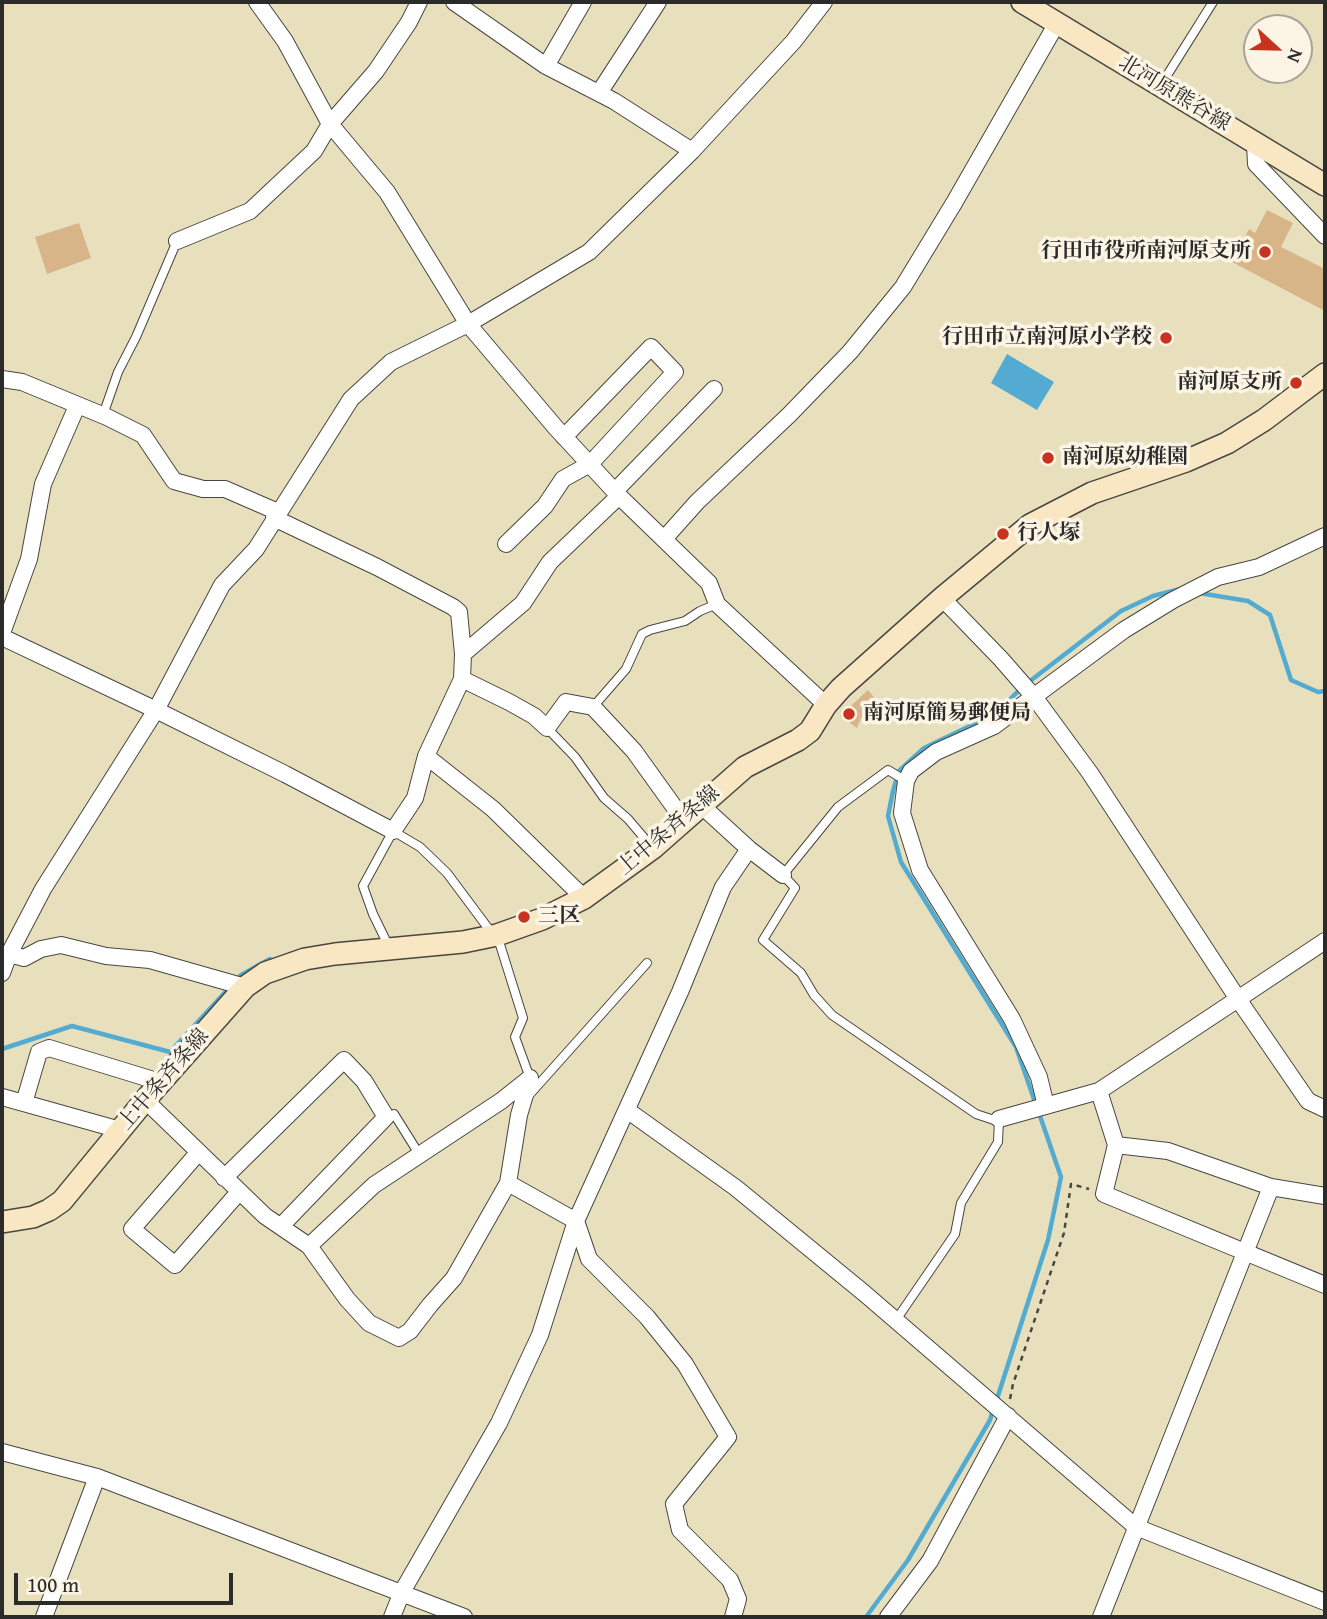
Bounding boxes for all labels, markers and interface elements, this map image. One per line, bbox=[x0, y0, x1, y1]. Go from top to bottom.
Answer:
north arrow bbox=[1243, 14, 1313, 84]
text: N bbox=[1280, 45, 1311, 67]
street label: 北河原熊谷線 bbox=[1114, 51, 1234, 137]
place label: 行田市役所南河原支所 bbox=[1041, 239, 1251, 265]
marker: 行田市役所南河原支所 bbox=[1257, 244, 1273, 260]
place label: 行田市立南河原小学校 bbox=[942, 325, 1152, 351]
marker: 行田市立南河原小学校 bbox=[1158, 330, 1174, 346]
place label: 南河原支所 bbox=[1177, 370, 1282, 396]
marker: 南河原支所 bbox=[1288, 375, 1304, 391]
place label: 南河原幼稚園 bbox=[1062, 445, 1188, 471]
marker: 南河原幼稚園 bbox=[1040, 450, 1056, 466]
place label: 行人塚 bbox=[1017, 521, 1080, 547]
marker: 行人塚 bbox=[995, 526, 1011, 542]
place label: 南河原簡易郵便局 bbox=[863, 701, 1031, 727]
marker: 南河原簡易郵便局 bbox=[841, 706, 857, 722]
street label: 上中条斉条線 bbox=[613, 781, 725, 881]
place label: 三区 bbox=[538, 904, 580, 930]
marker: 三区 bbox=[516, 909, 532, 925]
street label: 上中条斉条線 bbox=[113, 1024, 215, 1136]
scale bar bbox=[18, 1560, 236, 1604]
text: 100 m bbox=[27, 1569, 79, 1600]

